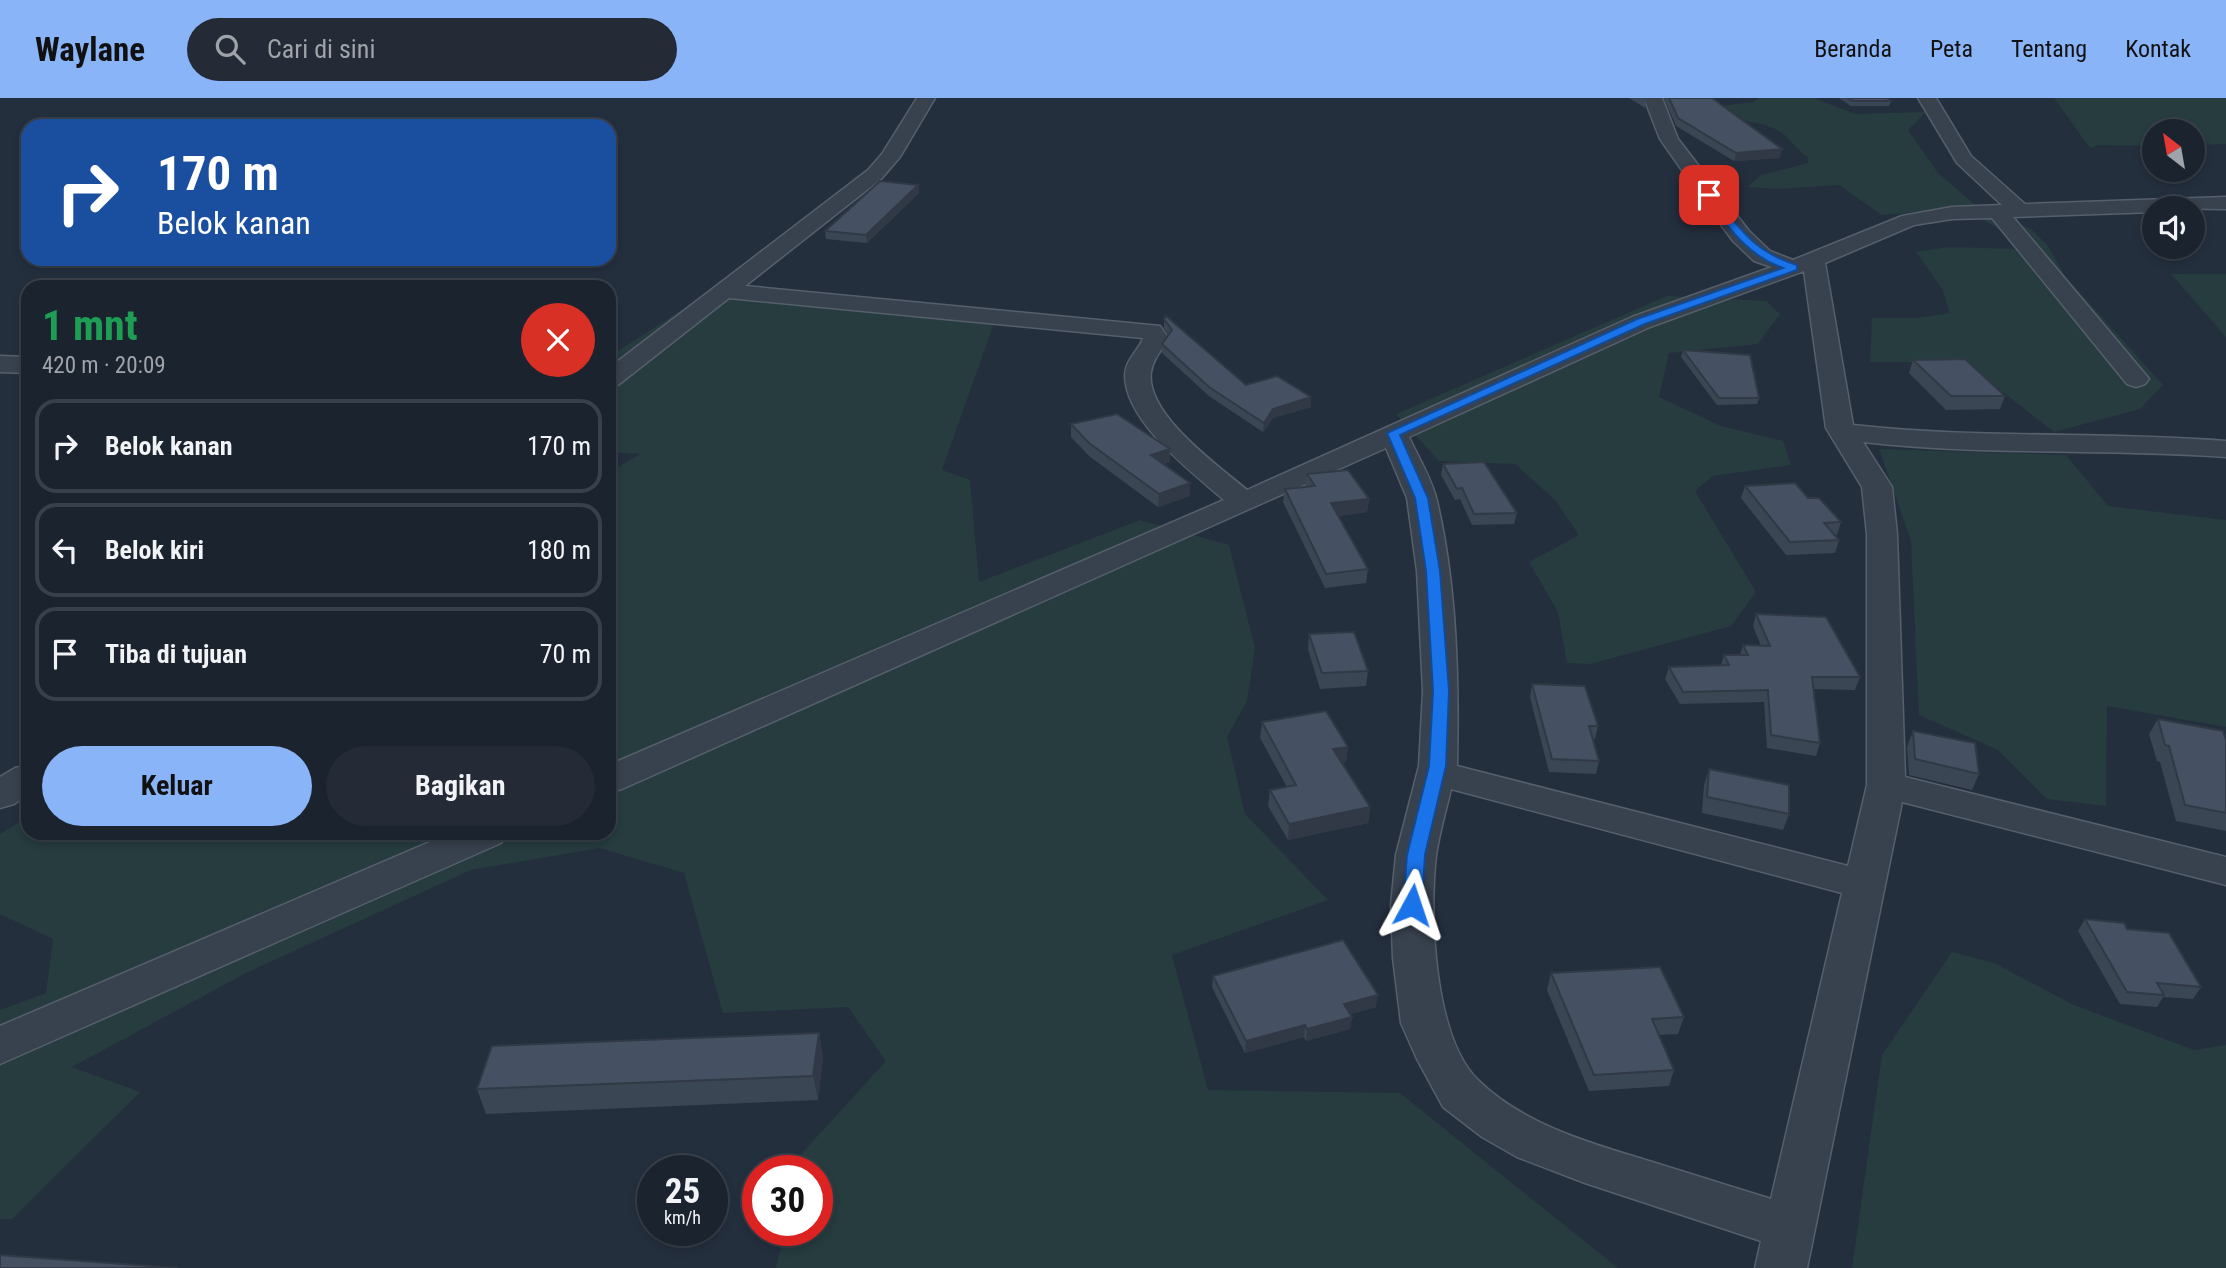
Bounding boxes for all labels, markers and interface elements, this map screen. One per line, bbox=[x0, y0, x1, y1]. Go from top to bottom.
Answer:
search box bbox=[187, 18, 677, 81]
text: Waylane bbox=[35, 30, 145, 69]
icon: search bbox=[211, 30, 249, 68]
text: Cari di sini bbox=[267, 34, 375, 64]
text: Beranda bbox=[1814, 35, 1892, 63]
text: Peta bbox=[1930, 35, 1973, 63]
text: Tentang bbox=[2011, 35, 2087, 63]
text: Kontak bbox=[2125, 35, 2191, 63]
north arrow bbox=[2142, 119, 2205, 182]
map controls bbox=[2142, 119, 2205, 259]
text: 170 m bbox=[157, 145, 279, 202]
icon: right bbox=[42, 147, 133, 238]
pin bbox=[1679, 165, 1739, 225]
icon: arrive bbox=[1690, 176, 1728, 214]
button: sound bbox=[2142, 196, 2205, 259]
text: Belok kanan bbox=[157, 204, 311, 242]
text: 1 mnt bbox=[42, 301, 138, 350]
button: close bbox=[521, 303, 595, 377]
text: 420 m · 20:09 bbox=[42, 352, 166, 379]
icon: right bbox=[46, 427, 84, 465]
text: Belok kanan bbox=[105, 431, 232, 461]
text: 170 m bbox=[527, 431, 591, 461]
icon: left bbox=[46, 531, 84, 569]
text: Belok kiri bbox=[105, 535, 204, 565]
text: 180 m bbox=[527, 535, 591, 565]
icon: arrive bbox=[46, 635, 84, 673]
text: Tiba di tujuan bbox=[105, 639, 247, 669]
text: 70 m bbox=[540, 639, 591, 669]
button: Keluar bbox=[42, 746, 312, 826]
button: Bagikan bbox=[326, 746, 595, 826]
position arrow bbox=[1375, 868, 1449, 942]
speed limit sign: 30 bbox=[742, 1155, 833, 1246]
text: 25 bbox=[665, 1171, 700, 1212]
text: km/h bbox=[664, 1207, 701, 1228]

